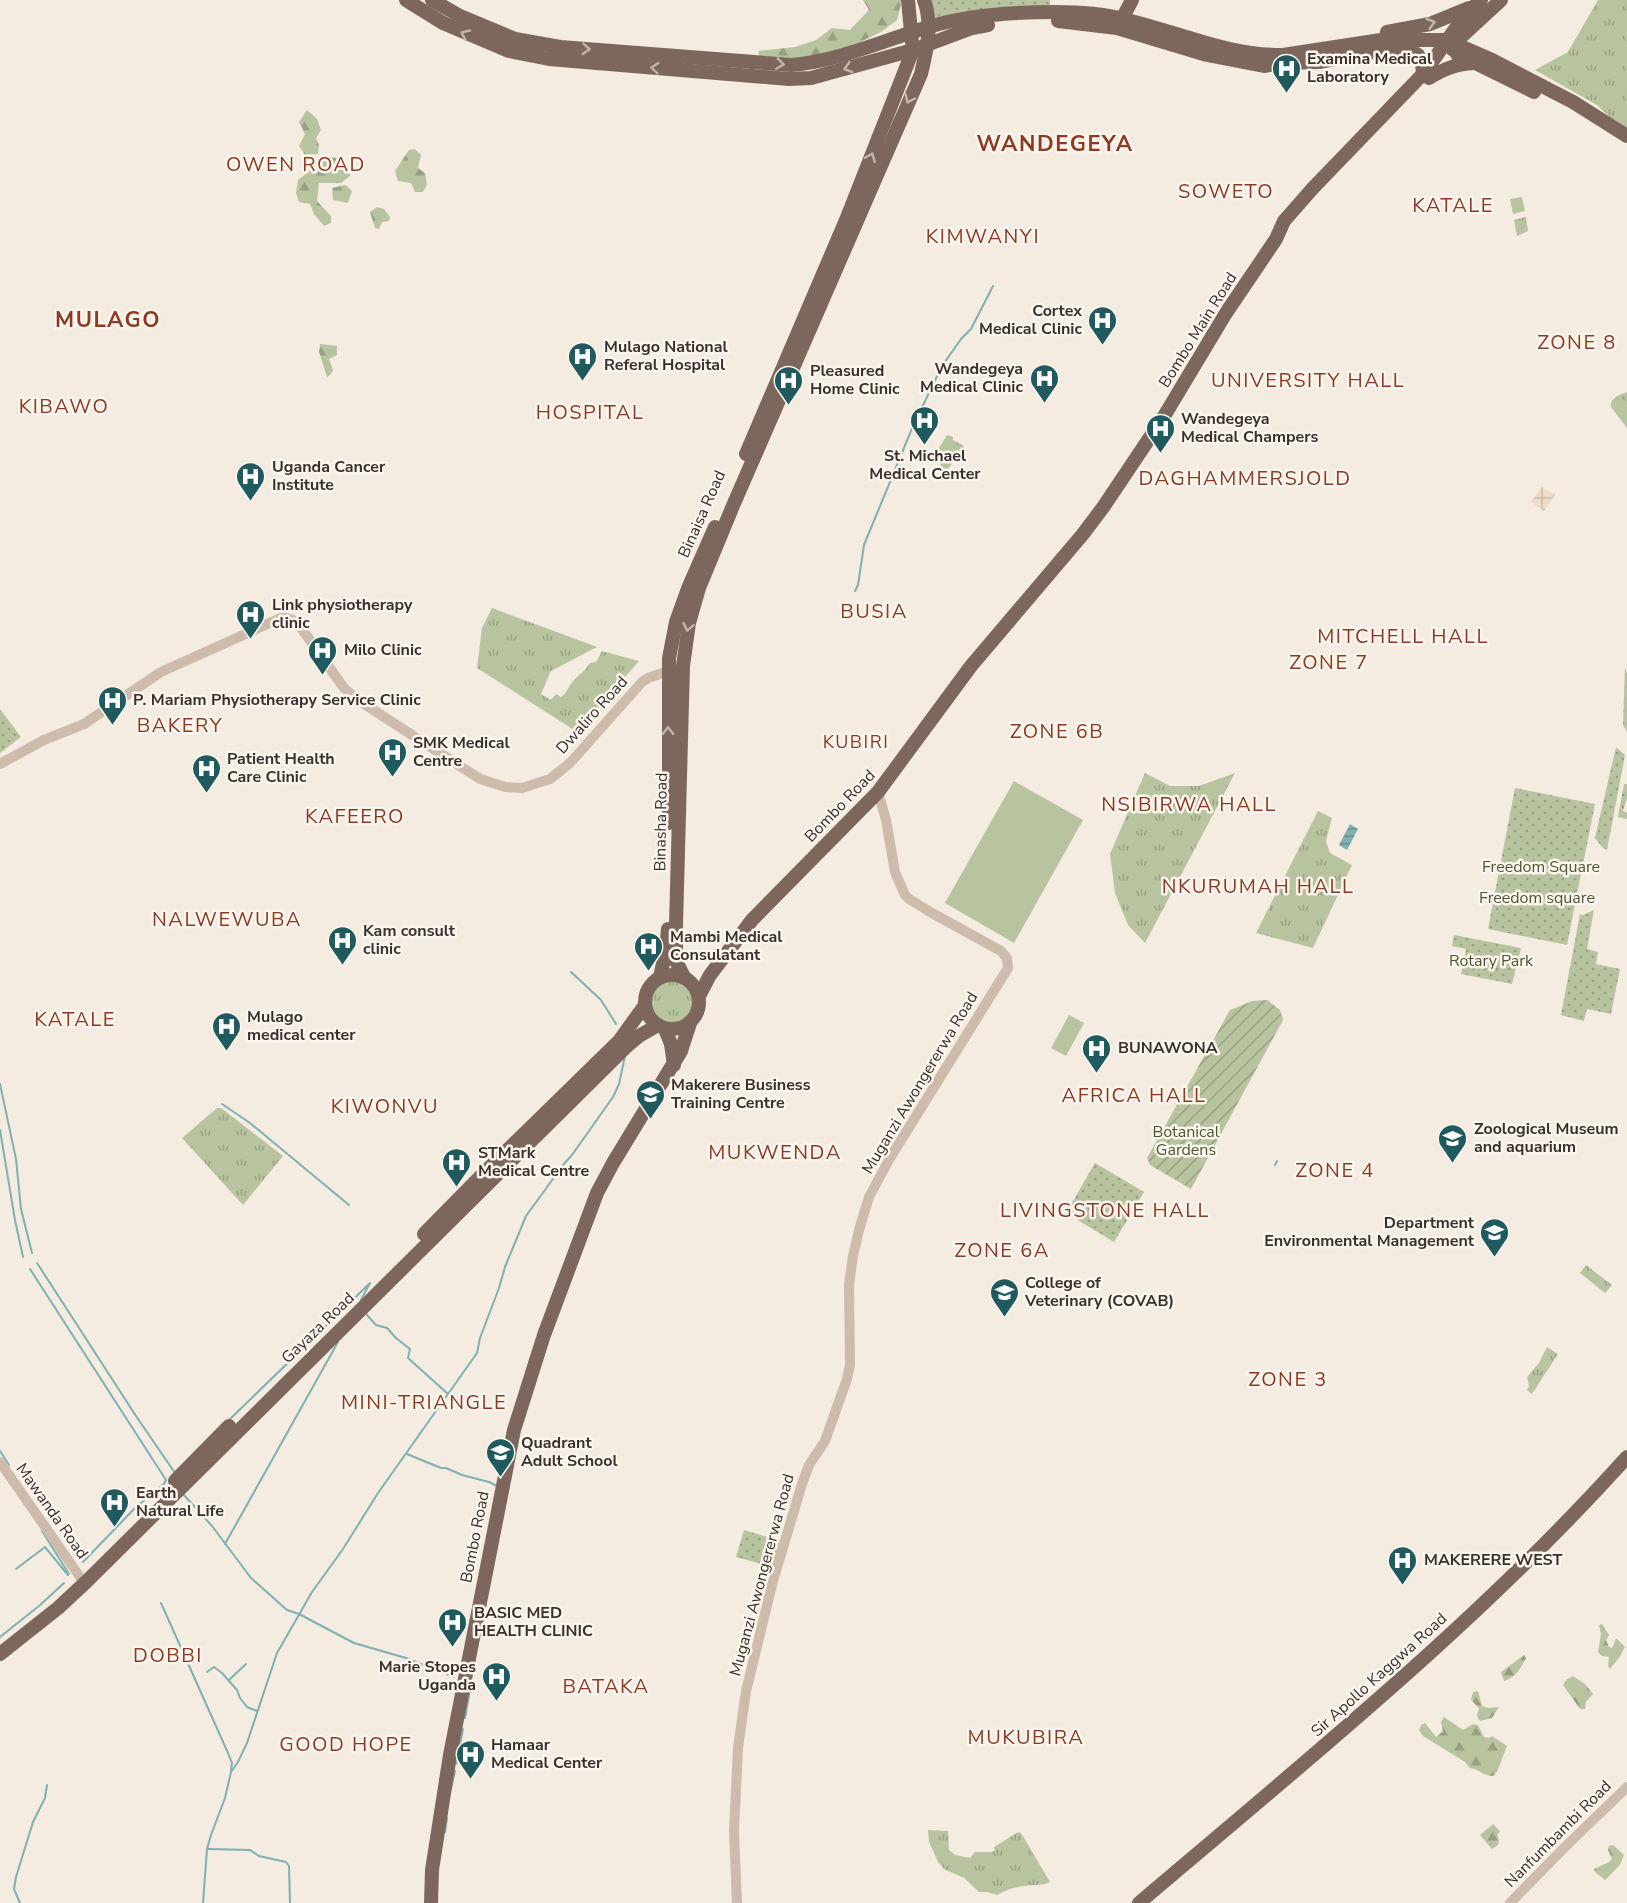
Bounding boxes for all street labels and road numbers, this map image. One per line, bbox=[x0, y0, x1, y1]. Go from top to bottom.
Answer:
street label: Bombo Main Road bbox=[1154, 268, 1242, 392]
street label: Binaisa Road bbox=[673, 467, 731, 561]
street label: Dwaliro Road bbox=[551, 671, 633, 759]
street label: Bombo Road bbox=[800, 765, 880, 847]
street label: Binasha Road bbox=[649, 772, 673, 872]
street label: Muganzi Awongererwa Road bbox=[857, 988, 983, 1178]
street label: Gayaza Road bbox=[277, 1288, 359, 1368]
street label: Mawanda Road bbox=[11, 1459, 93, 1563]
street label: Muganzi Awongererwa Road bbox=[724, 1471, 800, 1679]
street label: Bombo Road bbox=[455, 1489, 495, 1585]
street label: Sir Apollo Kaggwa Road bbox=[1306, 1608, 1452, 1742]
street label: Nanfumbambi Road bbox=[1500, 1776, 1616, 1892]

